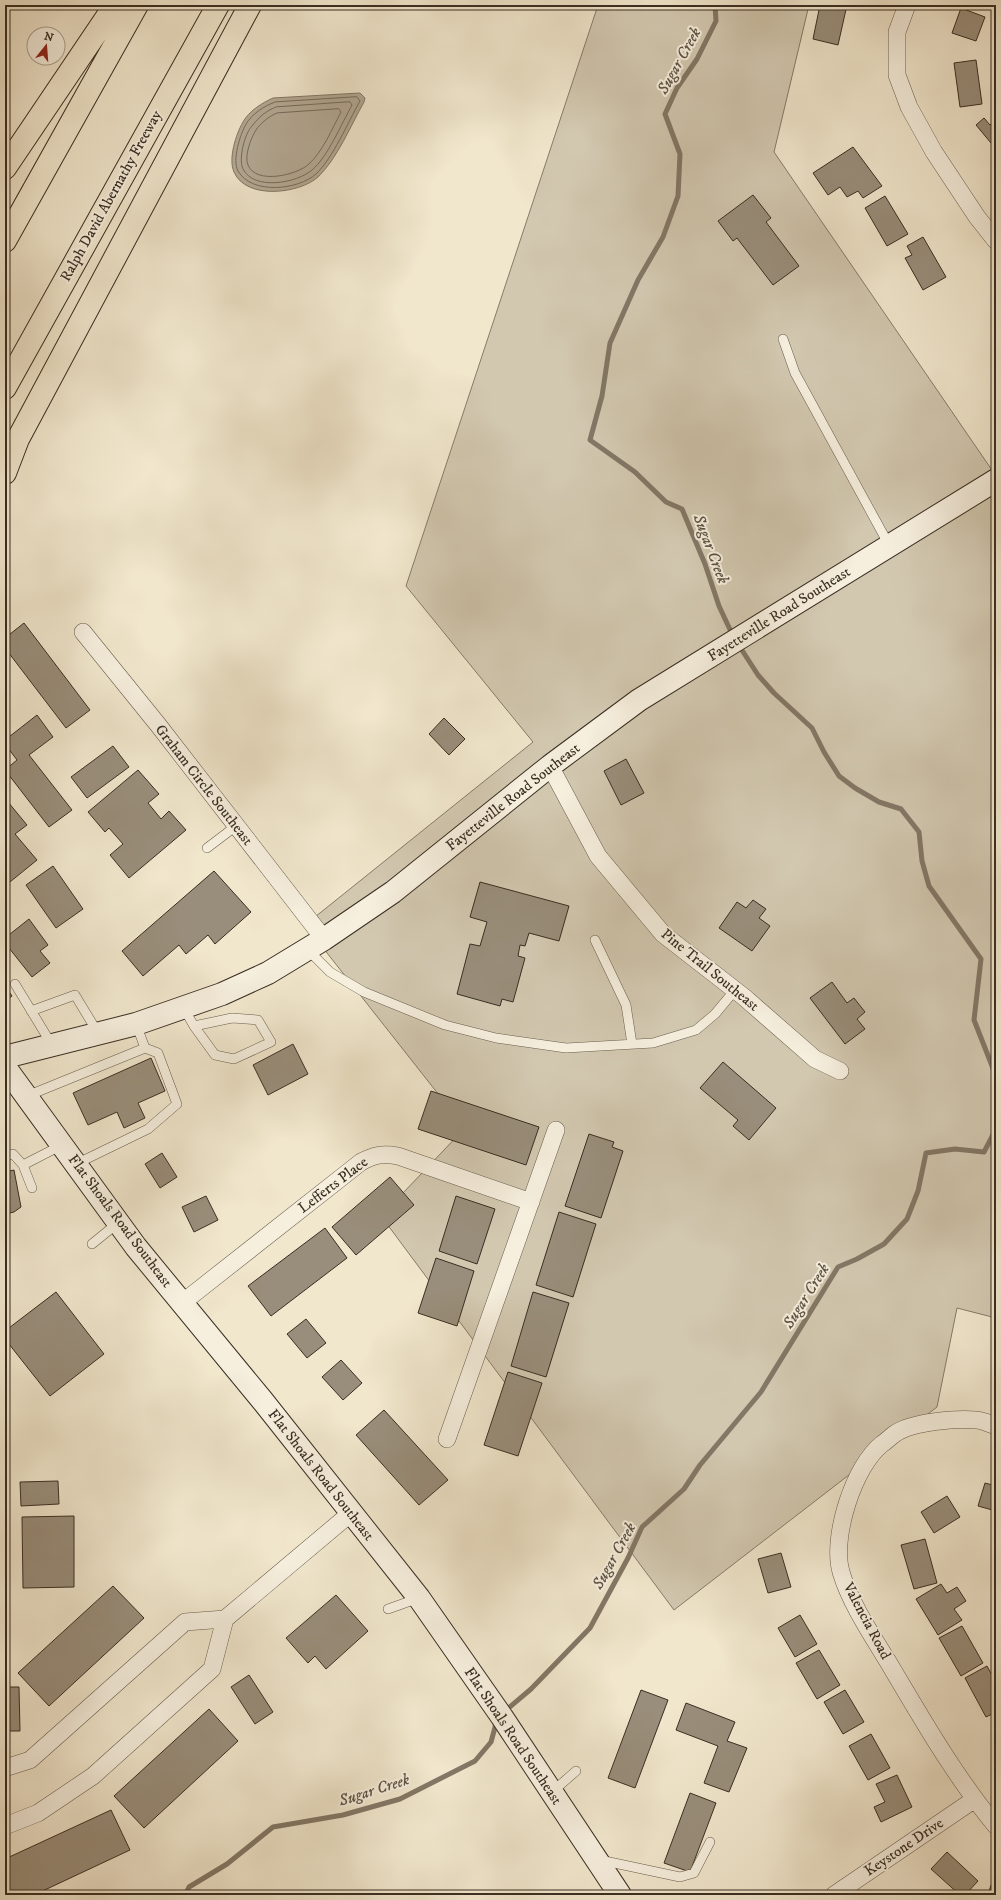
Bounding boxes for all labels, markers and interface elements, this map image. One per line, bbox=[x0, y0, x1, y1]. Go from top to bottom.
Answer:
water label: Sugar Creek bbox=[652, 24, 706, 99]
north arrow bbox=[26, 26, 66, 66]
text: N bbox=[42, 29, 55, 45]
street label: Ralph David Abernathy Freeway bbox=[56, 106, 167, 285]
water label: Sugar Creek bbox=[688, 510, 734, 587]
street label: Fayetteville Road Southeast bbox=[704, 562, 854, 666]
street label: Graham Circle Southeast bbox=[151, 721, 257, 849]
street label: Fayetteville Road Southeast bbox=[442, 739, 584, 855]
street label: Pine Trail Southeast bbox=[657, 925, 763, 1015]
street label: Flat Shoals Road Southeast bbox=[64, 1151, 176, 1292]
street label: Lefferts Place bbox=[294, 1153, 372, 1217]
water label: Sugar Creek bbox=[778, 1259, 834, 1333]
street label: Flat Shoals Road Southeast bbox=[264, 1405, 378, 1545]
water label: Sugar Creek bbox=[587, 1519, 641, 1594]
street label: Valencia Road bbox=[838, 1578, 895, 1663]
street label: Flat Shoals Road Southeast bbox=[460, 1664, 566, 1809]
water label: Sugar Creek bbox=[335, 1769, 412, 1811]
street label: Keystone Drive bbox=[861, 1814, 947, 1880]

